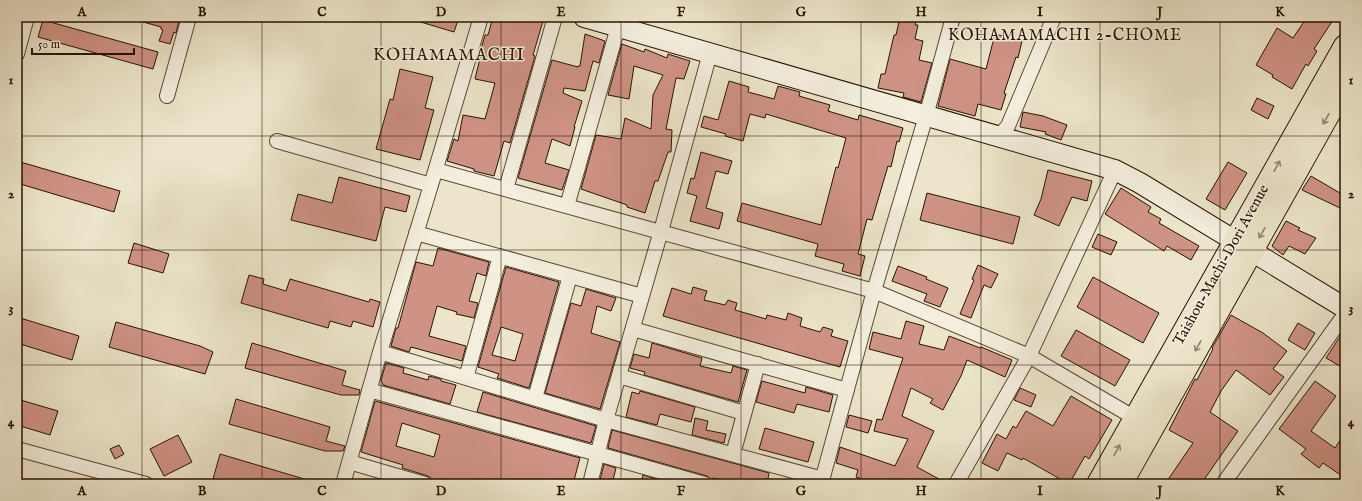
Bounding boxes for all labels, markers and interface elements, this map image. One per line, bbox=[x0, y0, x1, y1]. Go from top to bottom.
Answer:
text: A bbox=[77, 4, 88, 21]
text: B bbox=[198, 4, 207, 21]
text: C bbox=[317, 4, 327, 21]
text: D bbox=[436, 4, 447, 21]
text: E bbox=[556, 4, 566, 21]
text: F bbox=[677, 4, 686, 21]
text: G bbox=[796, 4, 807, 21]
text: H bbox=[915, 4, 927, 21]
text: I bbox=[1037, 4, 1043, 21]
text: J bbox=[1155, 4, 1163, 21]
text: K bbox=[1275, 4, 1285, 21]
district label: KOHAMAMACHI 2-CHOME bbox=[948, 26, 1182, 46]
scale bar bbox=[32, 30, 134, 56]
text: 50 m bbox=[38, 37, 60, 52]
district label: KOHAMAMACHI bbox=[373, 45, 525, 66]
text: 1 bbox=[9, 72, 14, 89]
text: 1 bbox=[1349, 72, 1354, 89]
one-way arrow bbox=[1321, 113, 1329, 125]
one-way arrow bbox=[1274, 160, 1282, 172]
street label: Taishou-Machi-Dori Avenue bbox=[1169, 181, 1273, 349]
text: 2 bbox=[8, 186, 14, 203]
text: 2 bbox=[1348, 186, 1354, 203]
one-way arrow bbox=[1258, 227, 1265, 239]
text: 3 bbox=[9, 300, 14, 317]
text: 3 bbox=[1349, 300, 1354, 317]
one-way arrow bbox=[1194, 340, 1202, 352]
text: 4 bbox=[8, 414, 15, 431]
text: 4 bbox=[1348, 414, 1355, 431]
one-way arrow bbox=[1114, 444, 1122, 456]
text: A bbox=[77, 483, 88, 500]
text: B bbox=[198, 483, 207, 500]
text: C bbox=[317, 483, 327, 500]
text: D bbox=[436, 483, 447, 500]
text: E bbox=[556, 483, 566, 500]
text: F bbox=[677, 483, 686, 500]
text: G bbox=[796, 483, 807, 500]
text: H bbox=[915, 483, 927, 500]
text: I bbox=[1037, 483, 1043, 500]
text: J bbox=[1155, 483, 1163, 500]
text: K bbox=[1275, 483, 1285, 500]

